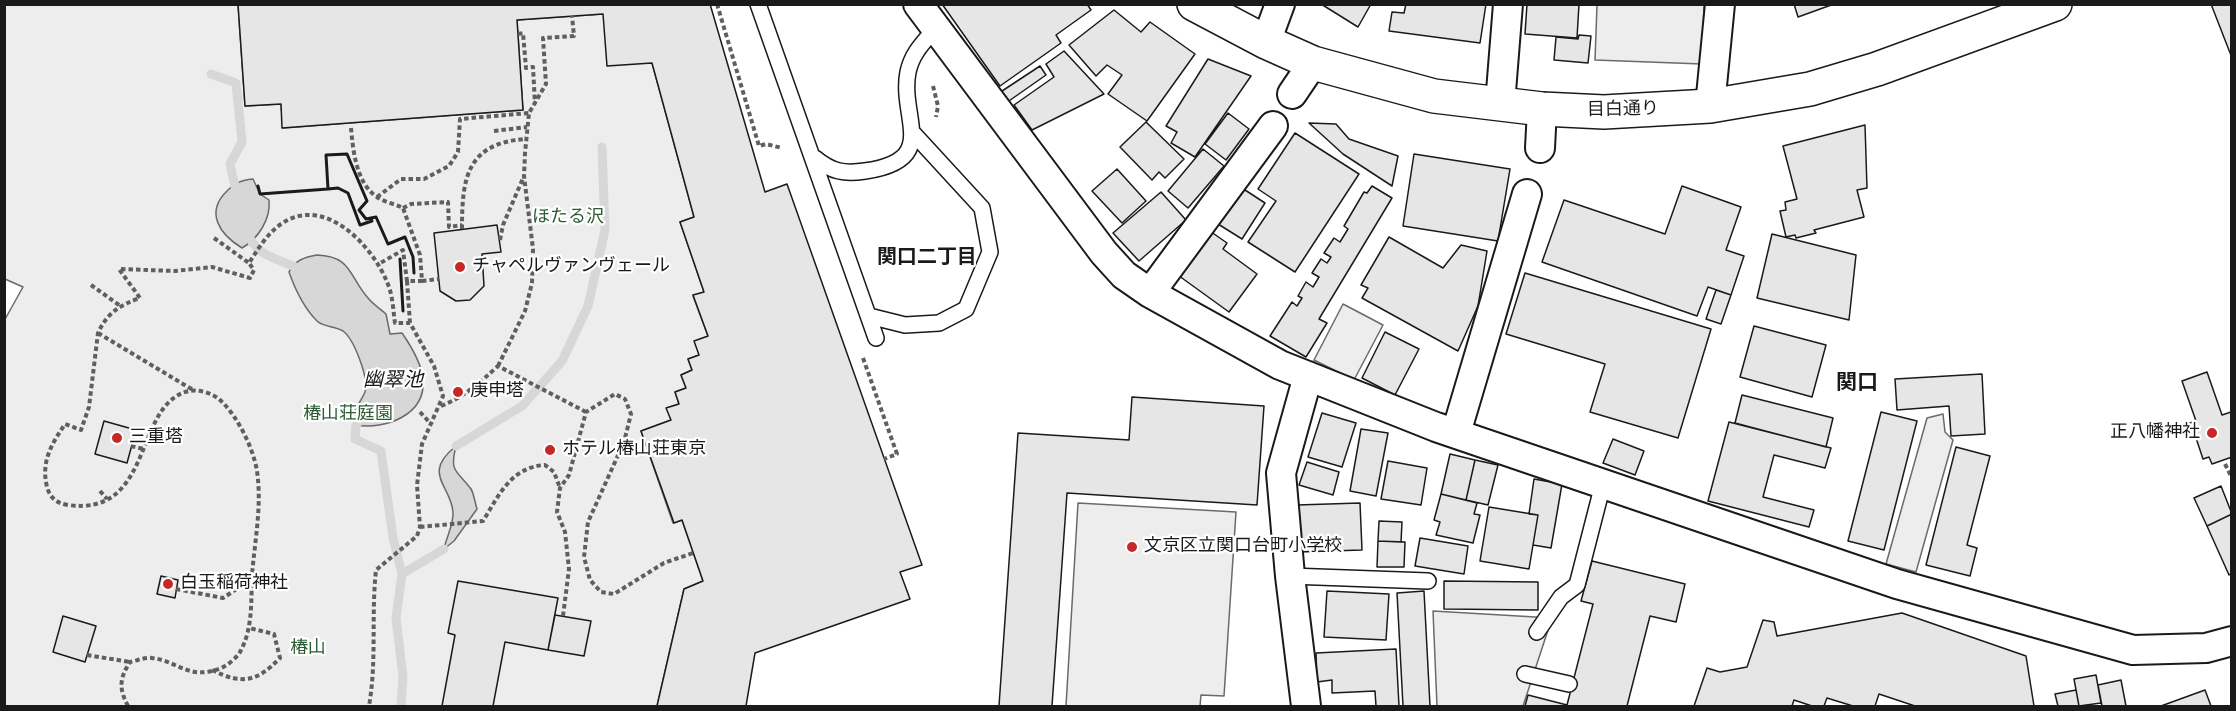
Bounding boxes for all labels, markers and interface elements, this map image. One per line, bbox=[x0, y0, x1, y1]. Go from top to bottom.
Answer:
street label: 目白通り bbox=[1587, 99, 1659, 121]
park label: ほたる沢 bbox=[532, 207, 604, 229]
district label: 関口二丁目 bbox=[877, 246, 977, 270]
place label: チャペルヴァンヴェール bbox=[472, 256, 670, 278]
marker: チャペルヴァンヴェール bbox=[453, 260, 467, 274]
water label: 幽翠池 bbox=[363, 369, 423, 393]
district label: 関口 bbox=[1836, 371, 1878, 397]
place label: 庚申塔 bbox=[470, 381, 524, 403]
marker: 庚申塔 bbox=[451, 385, 465, 399]
park label: 椿山荘庭園 bbox=[303, 404, 393, 426]
place label: 正八幡神社 bbox=[2110, 422, 2200, 444]
marker: 正八幡神社 bbox=[2205, 426, 2219, 440]
place label: 三重塔 bbox=[129, 427, 183, 449]
marker: 三重塔 bbox=[110, 431, 124, 445]
place label: ホテル椿山荘東京 bbox=[562, 439, 706, 461]
marker: ホテル椿山荘東京 bbox=[543, 443, 557, 457]
place label: 文京区立関口台町小学校 bbox=[1144, 536, 1342, 558]
marker: 文京区立関口台町小学校 bbox=[1125, 540, 1139, 554]
place label: 白玉稲荷神社 bbox=[180, 573, 288, 595]
marker: 白玉稲荷神社 bbox=[161, 577, 175, 591]
park label: 椿山 bbox=[290, 638, 326, 660]

